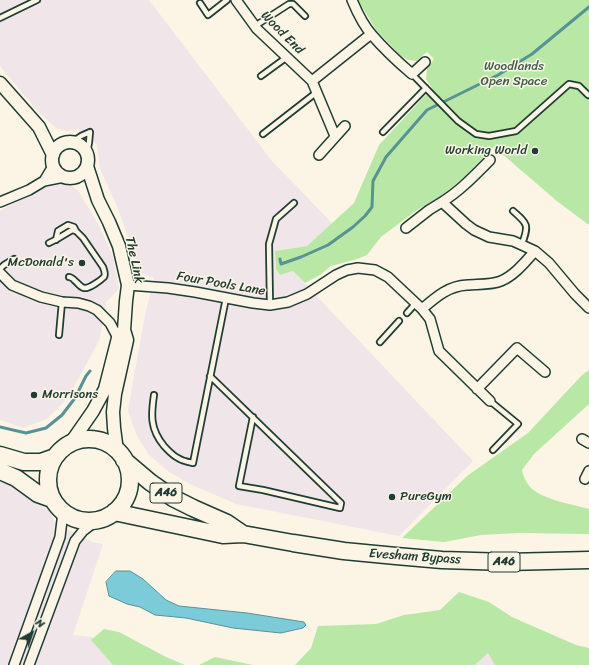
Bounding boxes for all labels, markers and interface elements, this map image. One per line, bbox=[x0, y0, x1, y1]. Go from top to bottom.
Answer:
street label: Wood End bbox=[257, 8, 307, 58]
park label: Woodlands Open Space bbox=[480, 59, 548, 90]
place label: Working World bbox=[445, 143, 527, 159]
marker: Working World bbox=[530, 146, 540, 156]
street label: The Link bbox=[121, 235, 147, 285]
place label: McDonald's bbox=[8, 255, 74, 271]
marker: McDonald's bbox=[77, 258, 87, 268]
street label: Four Pools Lane bbox=[175, 269, 267, 299]
place label: Morrisons bbox=[42, 387, 98, 403]
marker: Morrisons bbox=[29, 390, 39, 400]
road number: A46 bbox=[150, 483, 182, 503]
place label: PureGym bbox=[400, 489, 452, 505]
marker: PureGym bbox=[387, 492, 397, 502]
street label: Evesham Bypass bbox=[368, 546, 462, 568]
road number: A46 bbox=[488, 552, 520, 572]
north arrow bbox=[12, 613, 52, 653]
text: N bbox=[31, 614, 49, 633]

